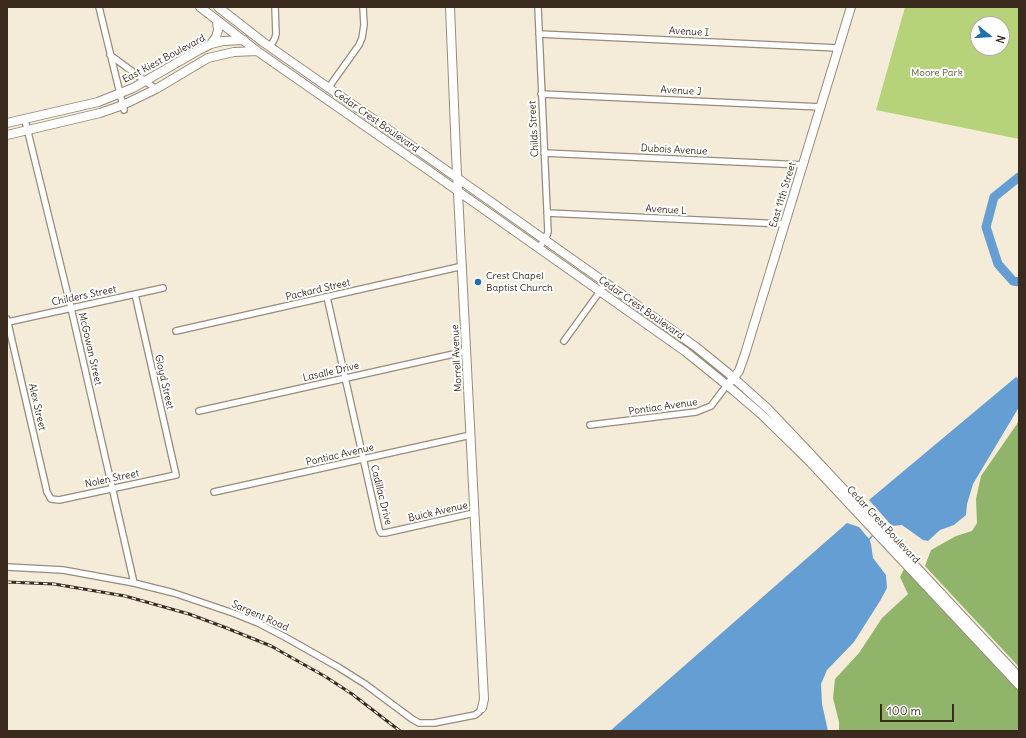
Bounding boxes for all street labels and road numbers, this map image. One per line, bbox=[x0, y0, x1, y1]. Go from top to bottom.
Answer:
street label: Avenue I bbox=[669, 25, 709, 39]
street label: East Kiest Boulevard bbox=[121, 32, 207, 86]
street label: Avenue J bbox=[660, 84, 702, 98]
street label: Cedar Crest Boulevard bbox=[331, 87, 421, 155]
street label: Childs Street bbox=[527, 101, 541, 157]
street label: Dubois Avenue bbox=[640, 142, 708, 158]
street label: East 11th Street bbox=[767, 161, 799, 229]
street label: Avenue L bbox=[645, 203, 687, 217]
street label: Cedar Crest Boulevard bbox=[596, 274, 686, 342]
street label: Packard Street bbox=[284, 277, 352, 303]
street label: Childers Street bbox=[51, 283, 117, 309]
street label: McGowan Street bbox=[76, 311, 104, 387]
street label: Morrell Avenue bbox=[449, 324, 465, 392]
street label: Gloyd Street bbox=[152, 354, 176, 410]
street label: Lasalle Drive bbox=[302, 360, 360, 384]
street label: Alex Street bbox=[26, 382, 48, 432]
street label: Pontiac Avenue bbox=[628, 396, 698, 418]
street label: Pontiac Avenue bbox=[305, 441, 375, 469]
street label: Cadillac Drive bbox=[368, 464, 394, 526]
street label: Nolen Street bbox=[84, 467, 140, 491]
street label: Cedar Crest Boulevard bbox=[844, 484, 922, 566]
street label: Buick Avenue bbox=[407, 499, 469, 525]
street label: Sargent Road bbox=[230, 598, 290, 634]

